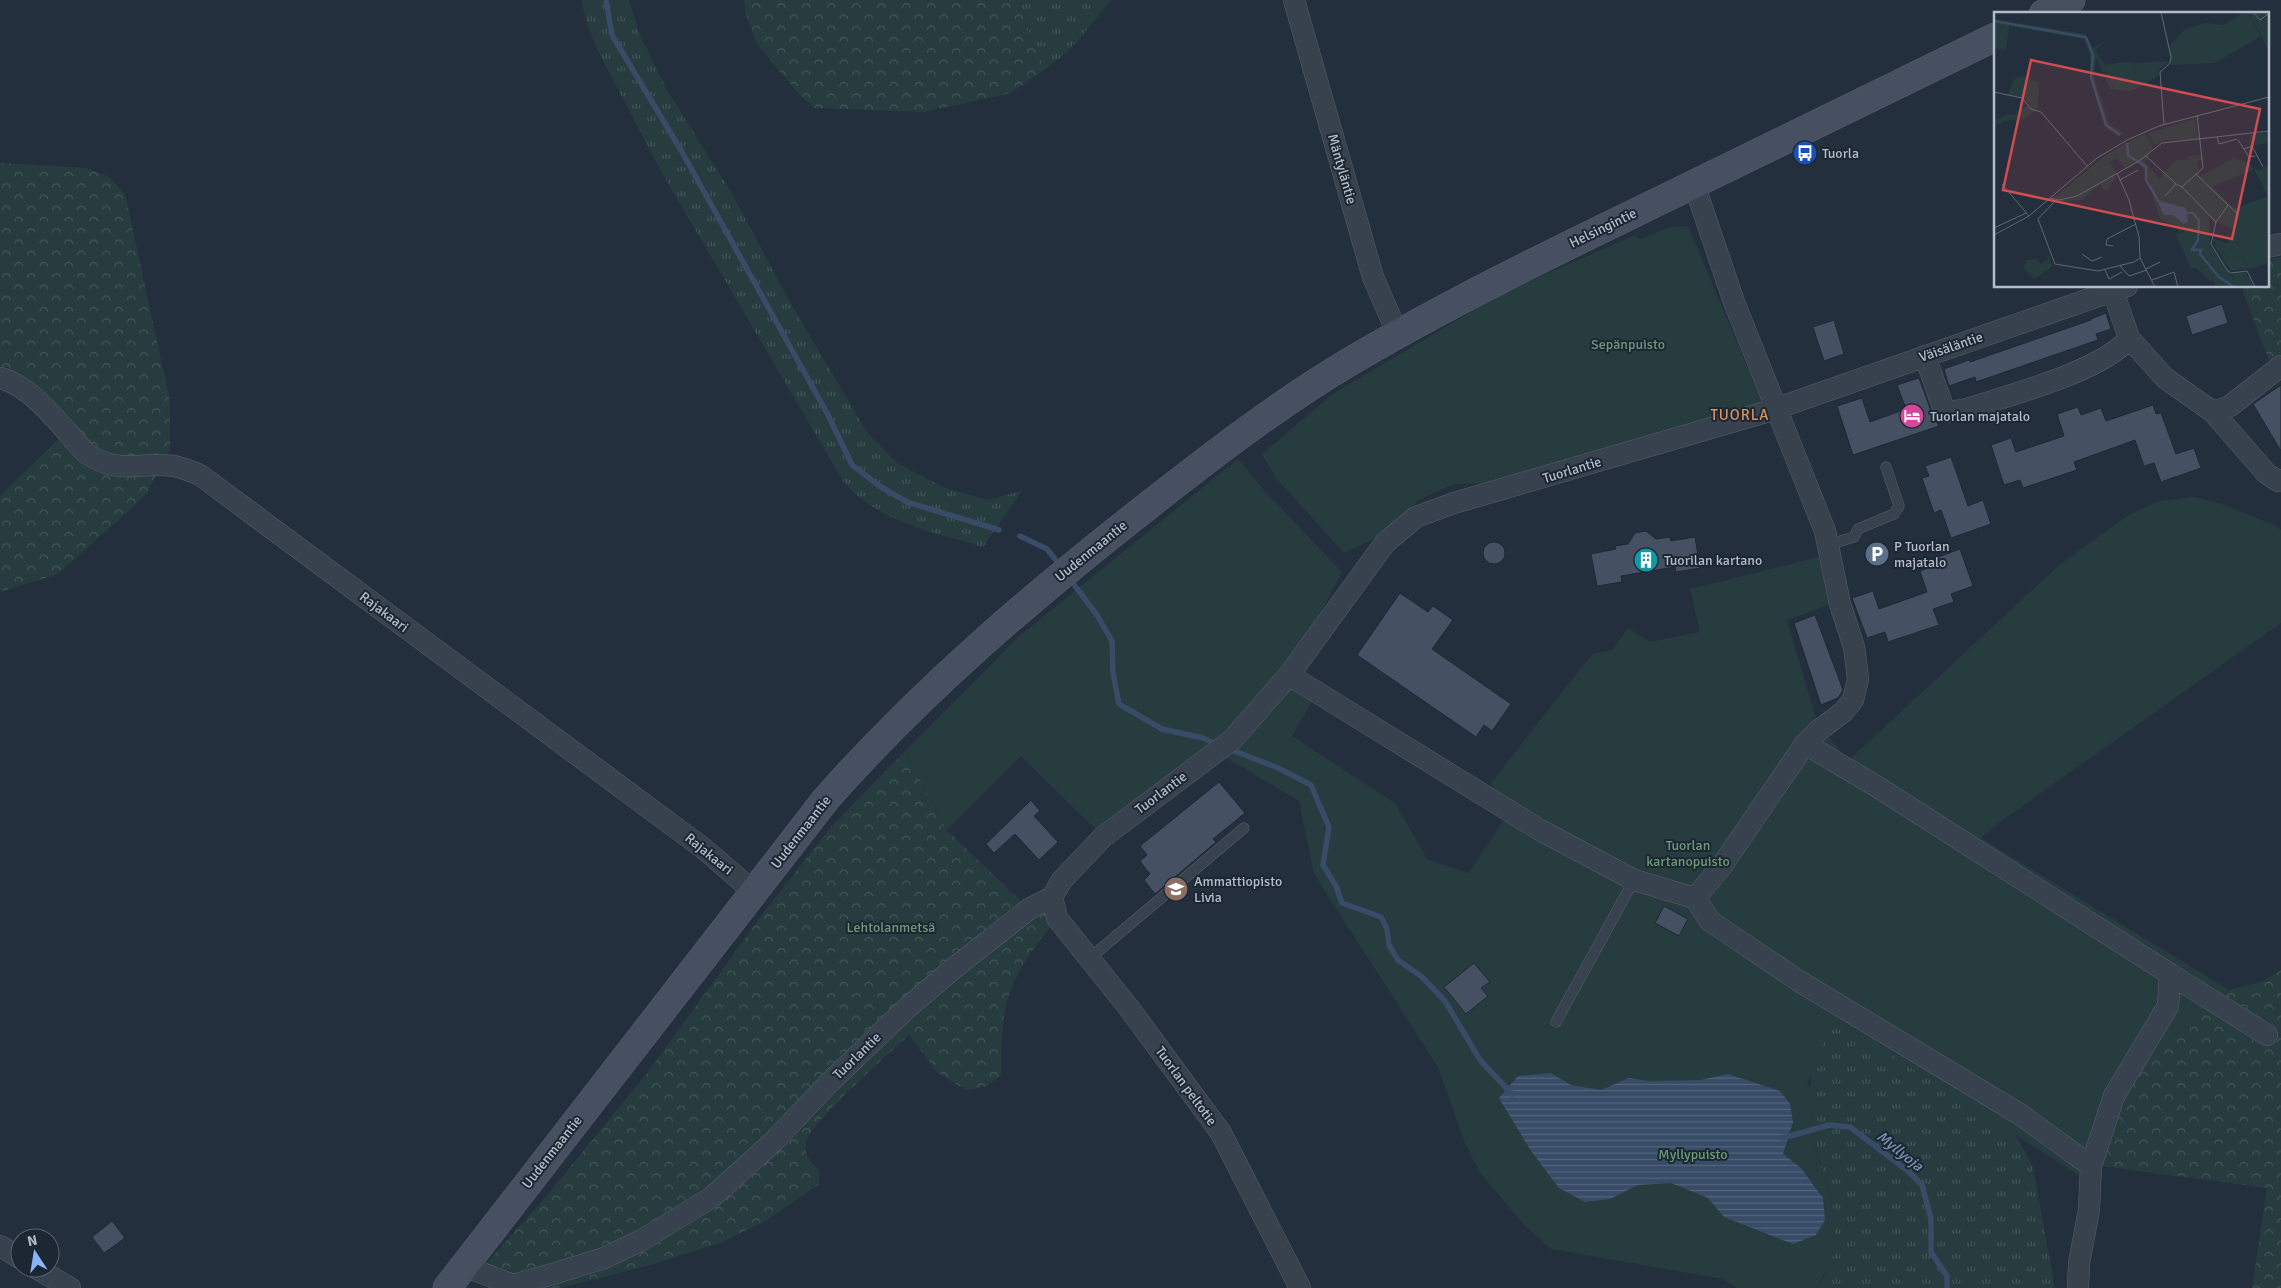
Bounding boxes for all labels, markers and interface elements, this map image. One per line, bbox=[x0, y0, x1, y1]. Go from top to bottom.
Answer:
inset map bbox=[1994, 12, 2268, 288]
street label: Mäntyläntie bbox=[1324, 132, 1360, 206]
bus stop icon: Tuorla bbox=[1792, 140, 1818, 166]
place label: Tuorla bbox=[1822, 145, 1859, 162]
street label: Helsingintie bbox=[1567, 204, 1639, 252]
street label: Väisäläntie bbox=[1917, 328, 1985, 366]
park label: Sepänpuisto bbox=[1591, 336, 1665, 353]
hotel icon: Tuorlan majatalo bbox=[1899, 403, 1925, 429]
district label: TUORLA bbox=[1710, 406, 1770, 424]
place label: Tuorlan majatalo bbox=[1930, 408, 2030, 425]
street label: Tuorlantie bbox=[1541, 453, 1603, 487]
street label: Uudenmaantie bbox=[1051, 517, 1131, 585]
place label: P Tuorlan majatalo bbox=[1894, 538, 1950, 571]
parking icon: P Tuorlan majatalo bbox=[1864, 541, 1890, 567]
building icon: Tuorilan kartano bbox=[1633, 547, 1659, 573]
place label: Tuorilan kartano bbox=[1664, 552, 1762, 569]
street label: Rajakaari bbox=[356, 588, 412, 636]
street label: Tuorlantie bbox=[1132, 768, 1190, 818]
street label: Uudenmaantie bbox=[767, 792, 835, 872]
street label: Rajakaari bbox=[682, 830, 736, 878]
park label: Tuorlan kartanopuisto bbox=[1646, 837, 1730, 870]
place label: Ammattiopisto Livia bbox=[1194, 873, 1282, 906]
school or university icon: Ammattiopisto Livia bbox=[1163, 876, 1189, 902]
park label: Lehtolanmetsä bbox=[847, 919, 935, 936]
street label: Tuorlantie bbox=[829, 1029, 885, 1083]
street label: Tuorlan peltotie bbox=[1152, 1043, 1220, 1129]
street label: Uudenmaantie bbox=[518, 1112, 586, 1192]
water label: Myllyoja bbox=[1873, 1127, 1927, 1175]
park label: Myllypuisto bbox=[1658, 1146, 1728, 1163]
north arrow bbox=[10, 1228, 60, 1278]
text: N bbox=[26, 1231, 39, 1250]

